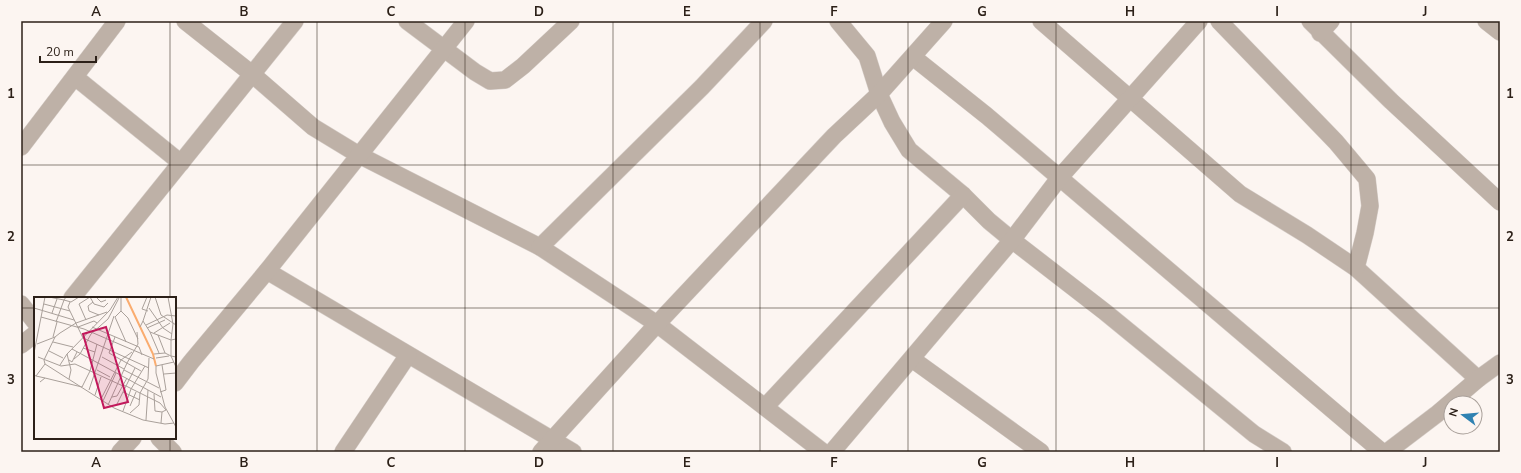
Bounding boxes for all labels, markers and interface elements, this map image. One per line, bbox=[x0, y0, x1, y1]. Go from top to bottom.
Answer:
text: A bbox=[91, 3, 101, 21]
text: B bbox=[240, 3, 249, 21]
text: C bbox=[387, 3, 396, 21]
text: D bbox=[534, 3, 544, 21]
text: E bbox=[683, 3, 691, 21]
text: F bbox=[830, 3, 838, 21]
text: G bbox=[977, 3, 987, 21]
text: H bbox=[1125, 3, 1135, 21]
text: I bbox=[1275, 3, 1279, 21]
text: J bbox=[1422, 3, 1427, 21]
scale bar bbox=[40, 38, 96, 64]
text: 20 m bbox=[46, 44, 74, 60]
text: 1 bbox=[7, 85, 15, 103]
text: 1 bbox=[1506, 85, 1514, 103]
text: 2 bbox=[7, 228, 15, 246]
text: 2 bbox=[1506, 228, 1514, 246]
inset map bbox=[34, 297, 176, 439]
text: 3 bbox=[7, 371, 15, 389]
text: 3 bbox=[1506, 371, 1514, 389]
north arrow bbox=[1443, 395, 1483, 435]
text: N bbox=[1446, 406, 1462, 418]
text: A bbox=[91, 454, 101, 472]
text: B bbox=[240, 454, 249, 472]
text: C bbox=[387, 454, 396, 472]
text: D bbox=[534, 454, 544, 472]
text: E bbox=[683, 454, 691, 472]
text: F bbox=[830, 454, 838, 472]
text: G bbox=[977, 454, 987, 472]
text: H bbox=[1125, 454, 1135, 472]
text: I bbox=[1275, 454, 1279, 472]
text: J bbox=[1422, 454, 1427, 472]

